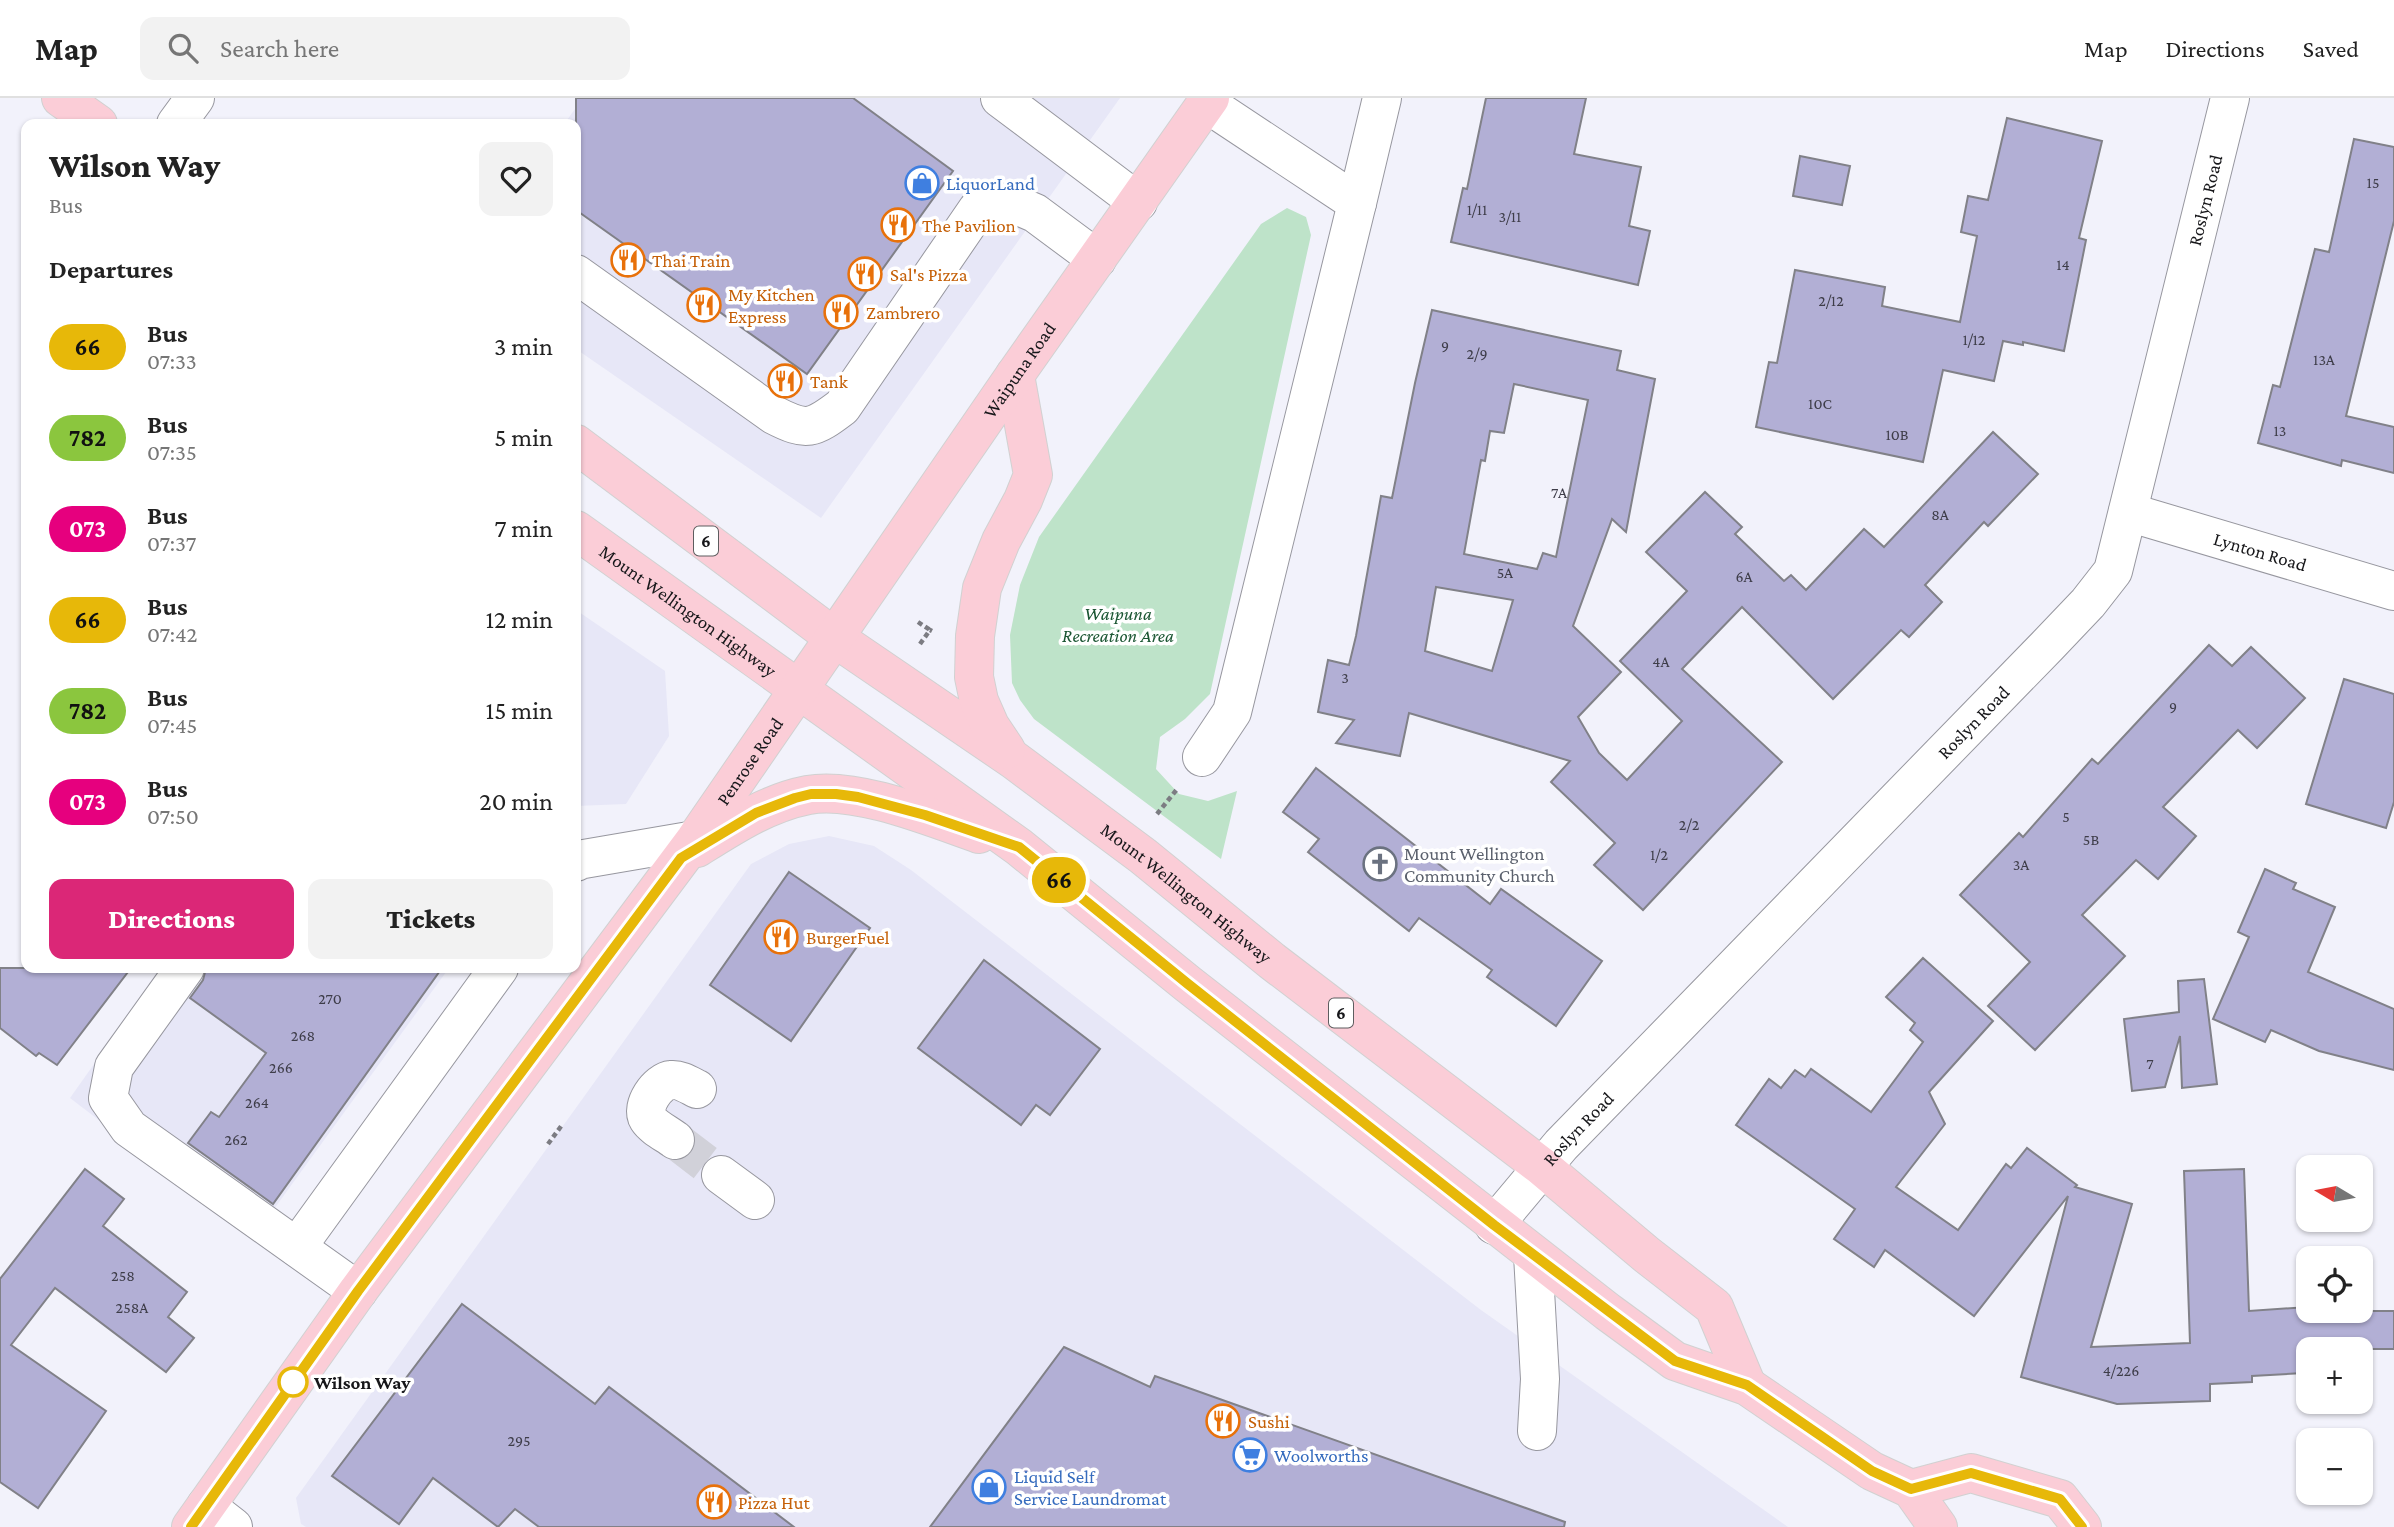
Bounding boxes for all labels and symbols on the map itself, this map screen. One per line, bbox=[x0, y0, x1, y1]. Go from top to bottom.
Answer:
street label: Roslyn Road bbox=[2184, 152, 2227, 248]
shop icon: LiquorLand bbox=[903, 164, 941, 202]
place label: LiquorLand bbox=[946, 173, 1035, 194]
house number: 15 bbox=[2367, 174, 2379, 191]
house number: 1/11 bbox=[1467, 201, 1487, 218]
restaurant icon: The Pavilion bbox=[879, 206, 917, 244]
house number: 3/11 bbox=[1499, 208, 1521, 225]
place label: The Pavilion bbox=[922, 215, 1016, 236]
restaurant icon: Thai Train bbox=[609, 241, 647, 279]
place label: Thai Train bbox=[652, 250, 731, 271]
restaurant icon: Sal's Pizza bbox=[846, 255, 884, 293]
house number: 14 bbox=[2056, 256, 2070, 273]
place label: Sal's Pizza bbox=[890, 264, 968, 285]
place label: My Kitchen Express bbox=[728, 284, 815, 327]
restaurant icon: My Kitchen Express bbox=[685, 286, 723, 324]
house number: 2/12 bbox=[1818, 292, 1844, 309]
restaurant icon: Zambrero bbox=[822, 293, 860, 331]
place label: Zambrero bbox=[866, 302, 940, 323]
street label: Waipuna Road bbox=[979, 318, 1060, 422]
house number: 1/12 bbox=[1963, 331, 1986, 348]
house number: 9 bbox=[1441, 337, 1449, 354]
house number: 2/9 bbox=[1466, 345, 1488, 362]
house number: 13A bbox=[2313, 351, 2336, 368]
restaurant icon: Tank bbox=[766, 362, 804, 400]
place label: Tank bbox=[810, 371, 849, 392]
house number: 10C bbox=[1808, 395, 1832, 412]
house number: 13 bbox=[2274, 422, 2286, 439]
house number: 10B bbox=[1885, 426, 1909, 443]
house number: 7A bbox=[1551, 484, 1568, 501]
house number: 8A bbox=[1931, 506, 1950, 523]
road number: 6 bbox=[694, 526, 718, 556]
street label: Lynton Road bbox=[2211, 528, 2309, 576]
street label: Mount Wellington Highway bbox=[596, 540, 781, 681]
house number: 5A bbox=[1497, 564, 1514, 581]
house number: 6A bbox=[1735, 568, 1753, 585]
park label: Waipuna Recreation Area bbox=[1062, 603, 1174, 646]
house number: 4A bbox=[1652, 653, 1671, 670]
house number: 3 bbox=[1341, 669, 1349, 686]
street label: Roslyn Road bbox=[1933, 681, 2014, 763]
house number: 9 bbox=[2169, 698, 2177, 715]
street label: Penrose Road bbox=[712, 714, 787, 809]
house number: 5 bbox=[2062, 808, 2070, 825]
house number: 2/2 bbox=[1679, 816, 1700, 833]
street label: Mount Wellington Highway bbox=[1097, 819, 1276, 968]
house number: 5B bbox=[2083, 831, 2099, 848]
place label: Mount Wellington Community Church bbox=[1404, 843, 1555, 886]
church icon: Mount Wellington Community Church bbox=[1361, 845, 1399, 883]
house number: 1/2 bbox=[1650, 846, 1668, 863]
house number: 3A bbox=[2013, 856, 2030, 873]
line badge: 66 bbox=[1028, 857, 1090, 903]
restaurant icon: BurgerFuel bbox=[762, 918, 800, 956]
place label: BurgerFuel bbox=[806, 927, 890, 948]
house number: 270 bbox=[318, 990, 342, 1007]
road number: 6 bbox=[1329, 998, 1353, 1028]
house number: 268 bbox=[291, 1027, 315, 1044]
house number: 7 bbox=[2146, 1055, 2154, 1072]
house number: 266 bbox=[269, 1059, 293, 1076]
street label: Roslyn Road bbox=[1539, 1088, 1618, 1170]
house number: 264 bbox=[245, 1094, 269, 1111]
house number: 262 bbox=[224, 1131, 248, 1148]
north arrow bbox=[2296, 1155, 2373, 1232]
house number: 258 bbox=[111, 1267, 135, 1284]
house number: 258A bbox=[116, 1299, 149, 1316]
house number: 4/226 bbox=[2103, 1362, 2139, 1379]
marker: Wilson Way bbox=[278, 1367, 308, 1397]
place label: Wilson Way bbox=[313, 1372, 411, 1393]
restaurant icon: Sushi bbox=[1204, 1402, 1242, 1440]
place label: Sushi bbox=[1248, 1411, 1290, 1432]
house number: 295 bbox=[507, 1432, 531, 1449]
supermarket icon: Woolworths bbox=[1231, 1436, 1269, 1474]
place label: Woolworths bbox=[1274, 1445, 1368, 1466]
place label: Liquid Self Service Laundromat bbox=[1014, 1466, 1167, 1509]
shop icon: Liquid Self Service Laundromat bbox=[970, 1468, 1008, 1506]
restaurant icon: Pizza Hut bbox=[695, 1483, 733, 1521]
place label: Pizza Hut bbox=[738, 1492, 811, 1513]

